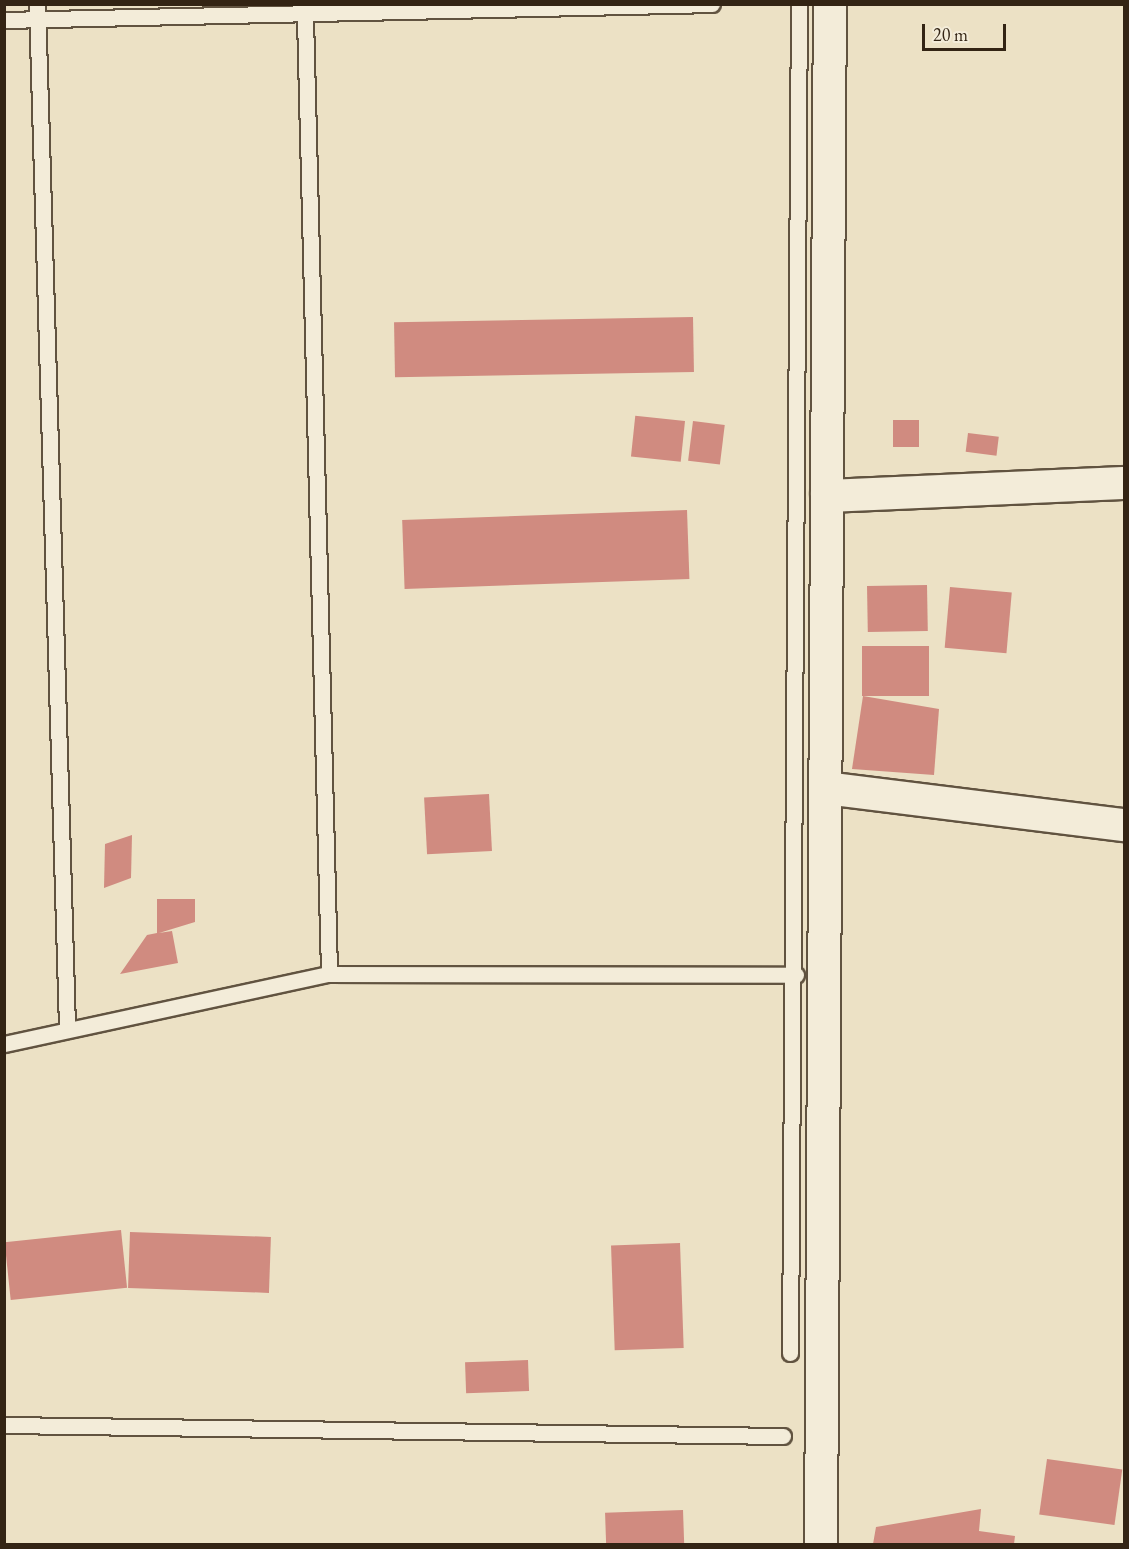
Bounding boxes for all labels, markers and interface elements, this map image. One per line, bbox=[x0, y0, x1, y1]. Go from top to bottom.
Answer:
scale bar bbox=[925, 12, 1009, 50]
text: 20 m bbox=[933, 23, 968, 46]

